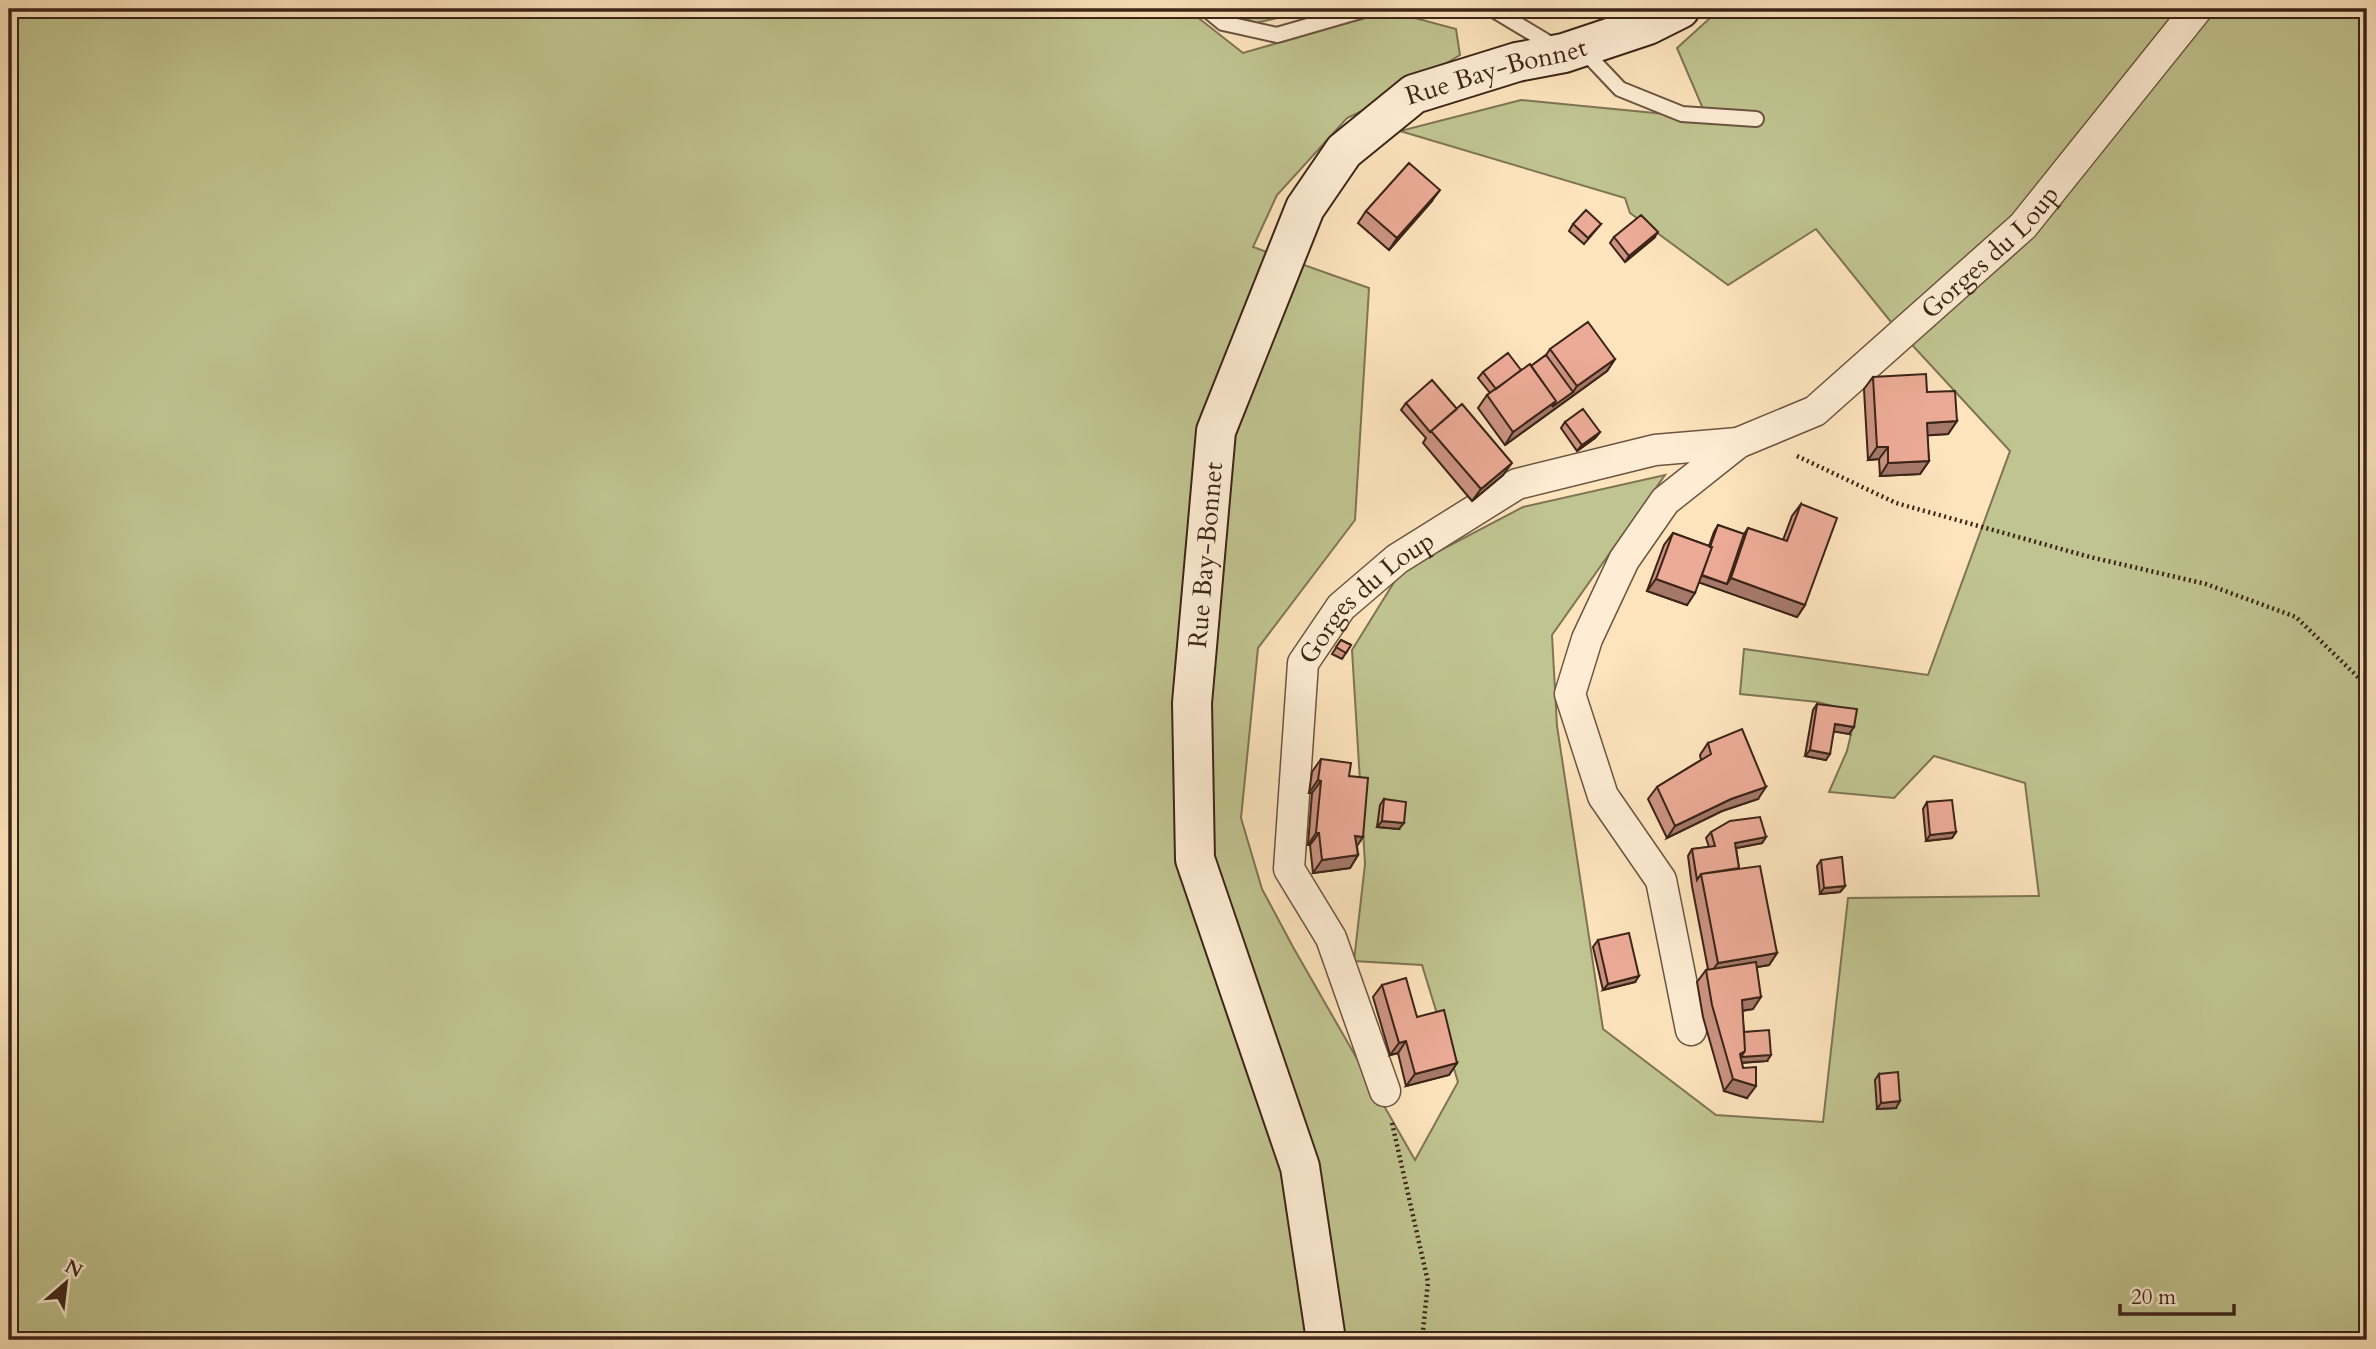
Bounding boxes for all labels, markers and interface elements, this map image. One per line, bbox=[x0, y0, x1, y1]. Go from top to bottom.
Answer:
street label: Rue Bay-Bonnet bbox=[1401, 29, 1591, 113]
street label: Gorges du Loup bbox=[1913, 178, 2067, 326]
street label: Rue Bay-Bonnet bbox=[1179, 460, 1231, 649]
street label: Gorges du Loup bbox=[1290, 523, 1441, 670]
north arrow bbox=[32, 1248, 102, 1318]
text: N bbox=[60, 1254, 87, 1284]
scale bar bbox=[2120, 1272, 2234, 1316]
text: 20 m bbox=[2131, 1283, 2176, 1312]

